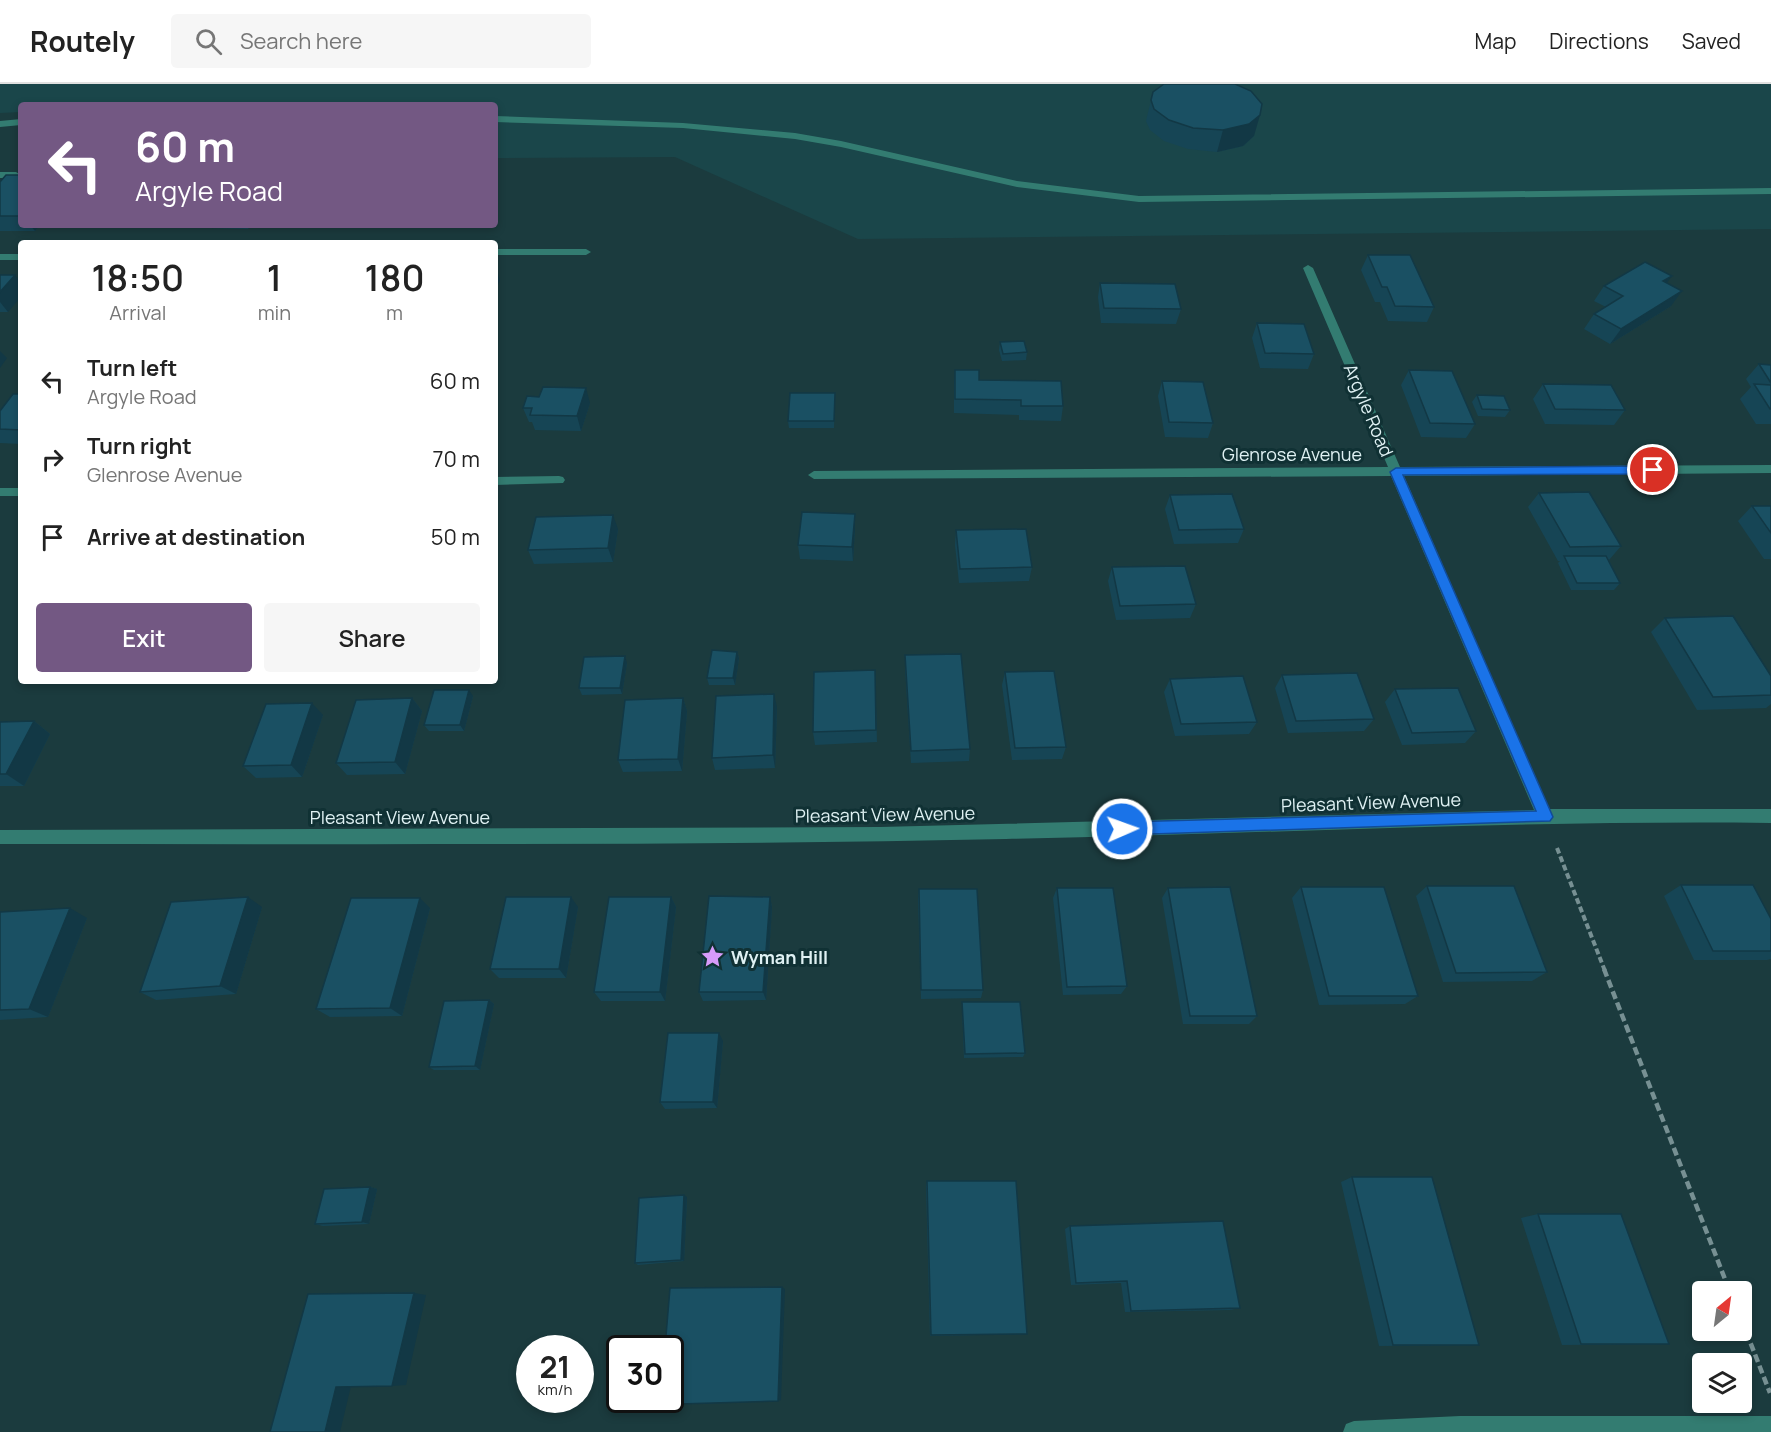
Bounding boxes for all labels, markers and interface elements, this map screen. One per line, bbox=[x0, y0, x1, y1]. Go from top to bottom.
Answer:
search box bbox=[171, 14, 591, 68]
text: Routely bbox=[30, 22, 135, 60]
icon: search bbox=[192, 25, 225, 58]
text: Search here bbox=[240, 26, 362, 56]
text: Map bbox=[1475, 27, 1516, 55]
text: Directions bbox=[1549, 27, 1649, 55]
text: Saved bbox=[1682, 27, 1741, 55]
text: 60 m bbox=[135, 117, 235, 175]
icon: left bbox=[36, 126, 114, 204]
text: Argyle Road bbox=[135, 172, 283, 209]
text: 18:50 bbox=[91, 253, 184, 302]
text: 1 bbox=[267, 253, 282, 302]
text: 180 bbox=[365, 253, 425, 302]
text: Arrival bbox=[109, 299, 166, 326]
text: min bbox=[258, 299, 291, 326]
text: m bbox=[386, 299, 403, 326]
text: Turn left bbox=[87, 353, 177, 383]
street label: Argyle Road bbox=[1339, 360, 1399, 460]
icon: left bbox=[36, 365, 69, 398]
text: 60 m bbox=[430, 366, 480, 396]
text: Argyle Road bbox=[87, 383, 197, 410]
text: Turn right bbox=[87, 431, 192, 461]
street label: Glenrose Avenue bbox=[1222, 442, 1362, 466]
icon: right bbox=[36, 443, 69, 476]
text: 70 m bbox=[432, 444, 480, 474]
pin bbox=[1627, 444, 1678, 495]
icon: arrive bbox=[1636, 453, 1669, 486]
text: Glenrose Avenue bbox=[87, 461, 242, 488]
icon: arrive bbox=[36, 521, 69, 554]
text: Arrive at destination bbox=[87, 522, 305, 552]
text: 50 m bbox=[431, 522, 480, 552]
button: Exit bbox=[36, 603, 252, 672]
button: Share bbox=[264, 603, 480, 672]
street label: Pleasant View Avenue bbox=[1280, 787, 1462, 817]
position arrow bbox=[1090, 797, 1154, 861]
street label: Pleasant View Avenue bbox=[795, 800, 975, 828]
street label: Pleasant View Avenue bbox=[310, 805, 490, 829]
place icon: Wyman Hill bbox=[700, 944, 726, 970]
place label: Wyman Hill bbox=[731, 945, 828, 969]
north arrow bbox=[1692, 1281, 1752, 1341]
map controls bbox=[1692, 1281, 1752, 1413]
speed limit sign: 30 bbox=[606, 1335, 684, 1413]
text: 21 bbox=[539, 1346, 571, 1387]
button: layers bbox=[1692, 1353, 1752, 1413]
text: km/h bbox=[538, 1379, 572, 1400]

